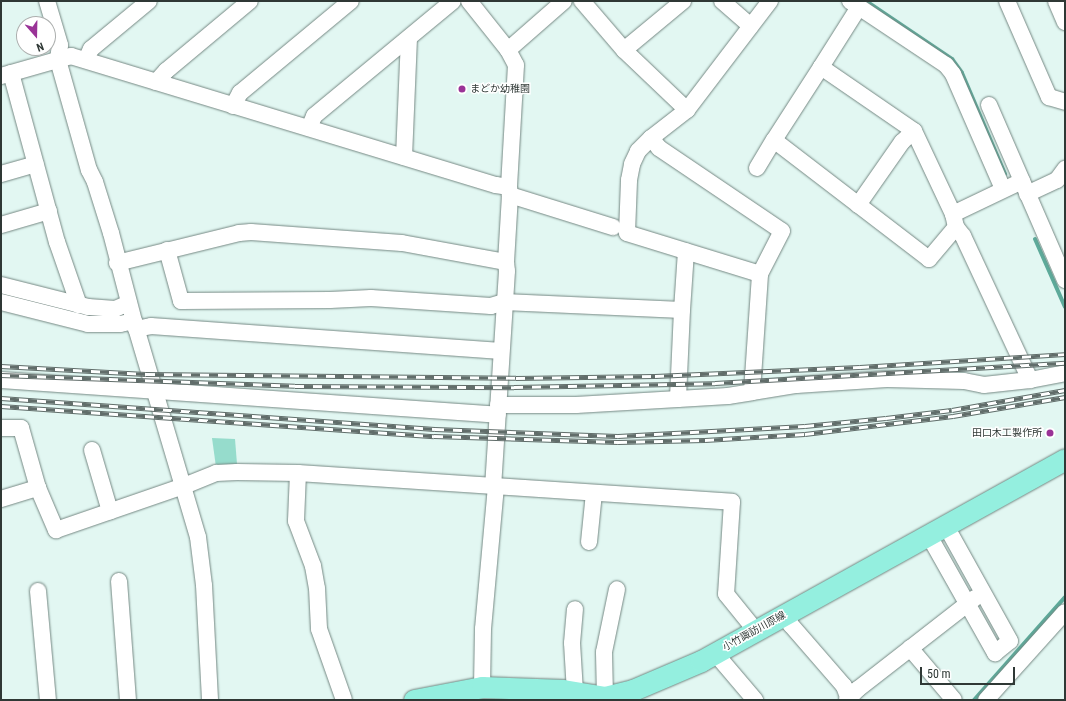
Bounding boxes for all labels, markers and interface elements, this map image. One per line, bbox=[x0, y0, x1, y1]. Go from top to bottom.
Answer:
north arrow bbox=[16, 16, 56, 56]
text: N bbox=[35, 40, 45, 54]
place label: まどか幼稚園 bbox=[470, 83, 530, 95]
marker: まどか幼稚園 bbox=[457, 84, 467, 94]
place label: 田口木工製作所 bbox=[972, 427, 1042, 439]
marker: 田口木工製作所 bbox=[1045, 428, 1055, 438]
street label: 小竹諏訪川原線 bbox=[720, 609, 788, 653]
scale bar bbox=[922, 659, 1017, 685]
text: 50 m bbox=[927, 667, 951, 681]

